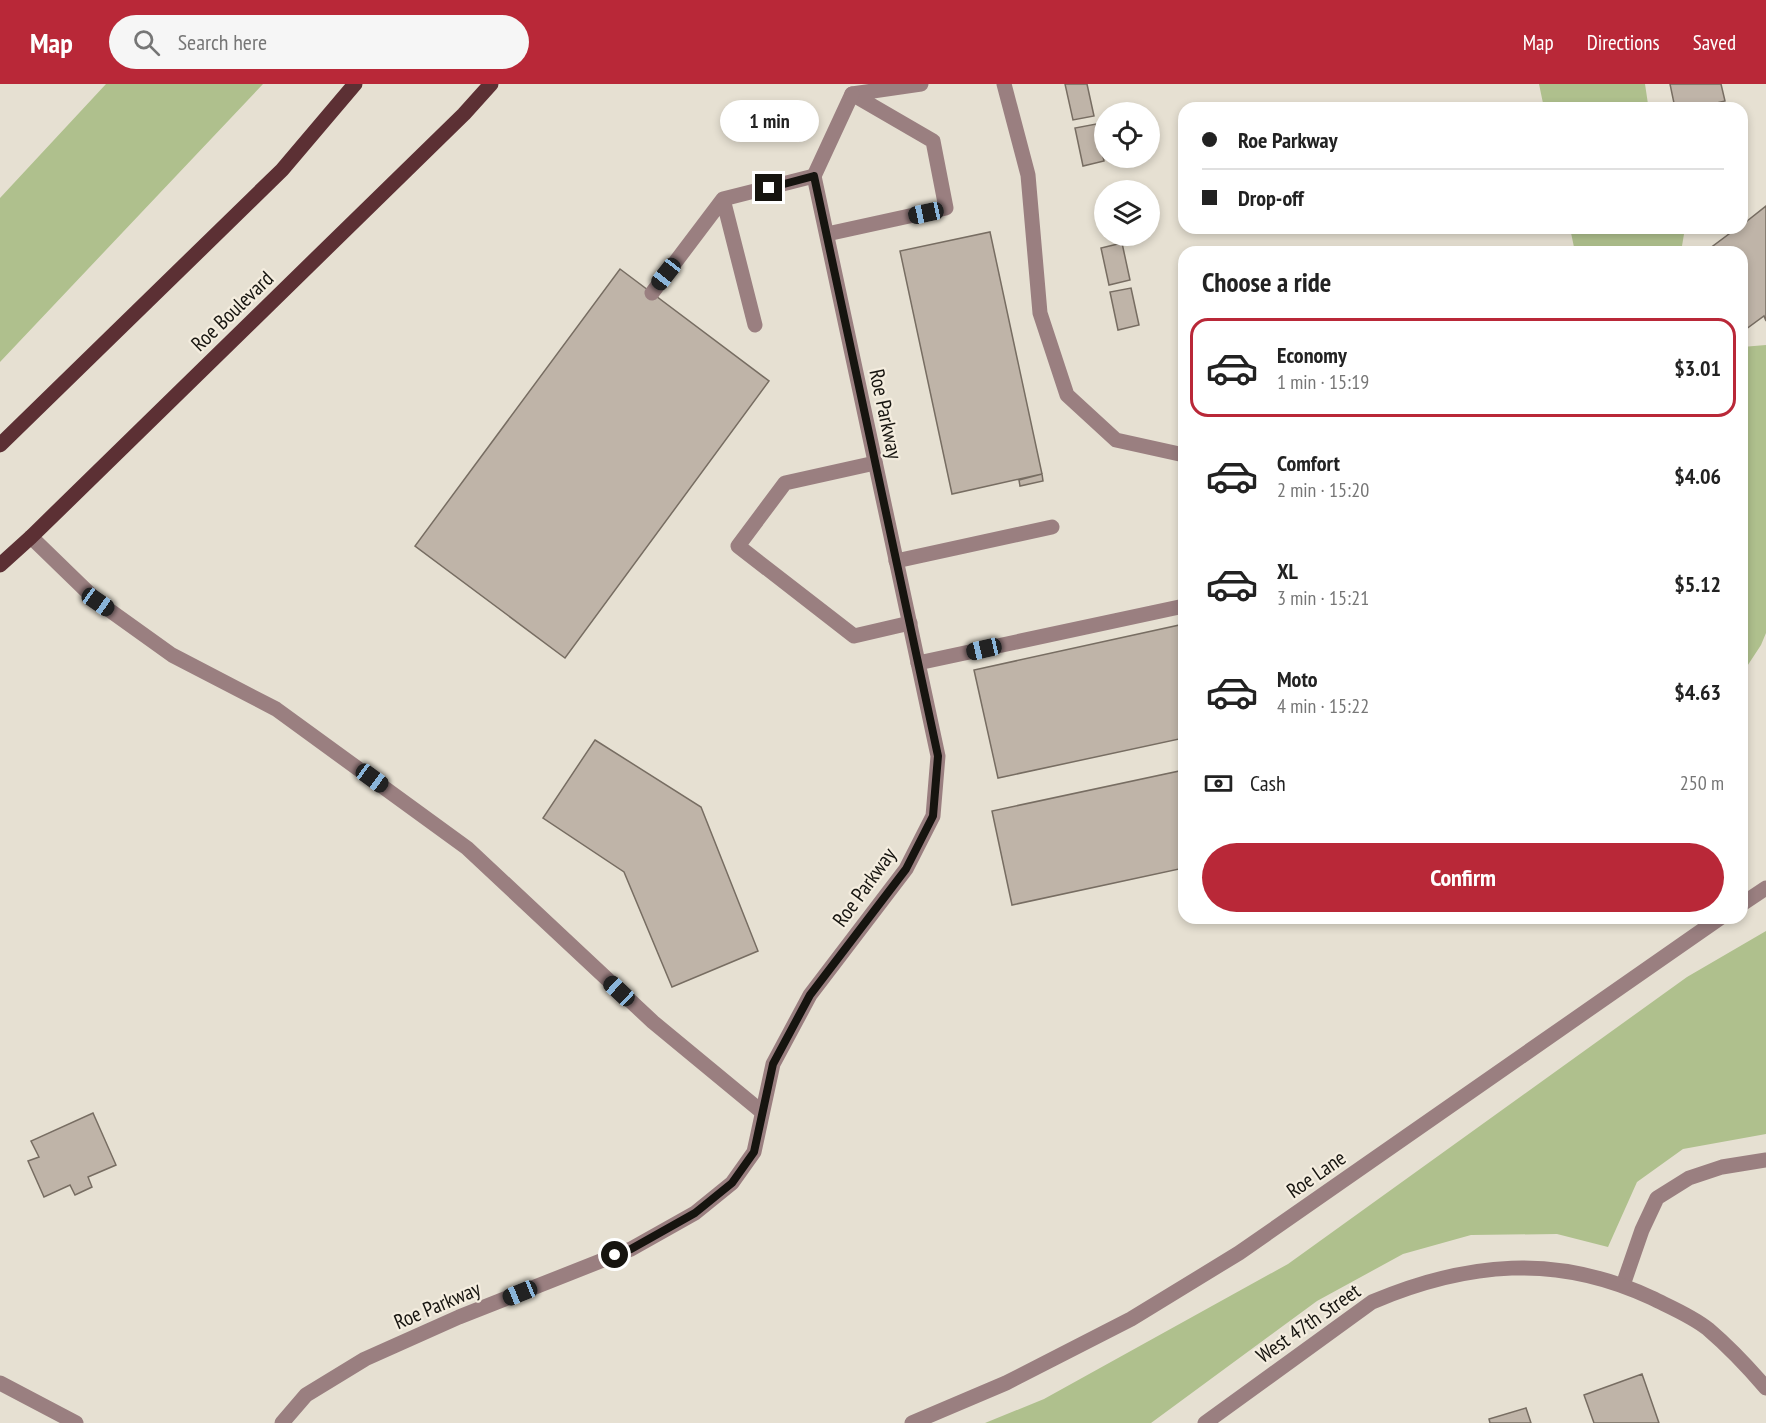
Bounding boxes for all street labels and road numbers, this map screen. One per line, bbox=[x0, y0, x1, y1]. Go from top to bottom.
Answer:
street label: Roe Boulevard bbox=[185, 265, 279, 357]
street label: Roe Parkway bbox=[863, 367, 909, 462]
street label: Roe Parkway bbox=[826, 842, 902, 932]
street label: Roe Lane bbox=[1281, 1144, 1351, 1204]
street label: Roe Parkway bbox=[390, 1275, 484, 1335]
street label: West 47th Street bbox=[1251, 1277, 1365, 1369]

